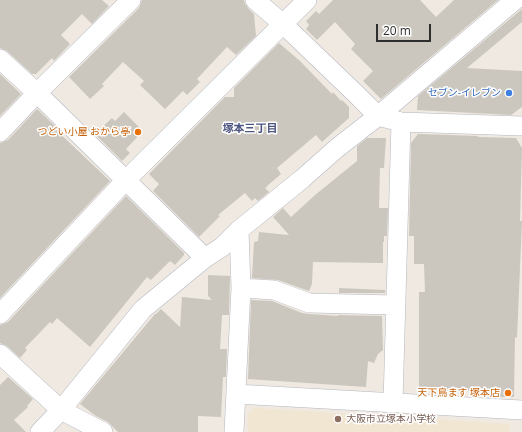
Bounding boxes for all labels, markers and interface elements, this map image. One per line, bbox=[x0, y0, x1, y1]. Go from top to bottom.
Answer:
scale bar bbox=[378, 16, 433, 42]
text: 20 m bbox=[383, 22, 411, 39]
place label: セブン-イレブン bbox=[428, 87, 501, 99]
marker: セブン-イレブン bbox=[504, 88, 514, 98]
district label: 塚本三丁目 bbox=[223, 122, 277, 136]
place label: つどい小屋 おから亭 bbox=[37, 126, 130, 138]
marker: つどい小屋 おから亭 bbox=[133, 127, 143, 137]
place label: 天下鳥ます 塚本店 bbox=[417, 387, 500, 399]
marker: 天下鳥ます 塚本店 bbox=[503, 388, 513, 398]
place label: 大阪市立塚本小学校 bbox=[346, 413, 436, 425]
marker: 大阪市立塚本小学校 bbox=[333, 414, 343, 424]

